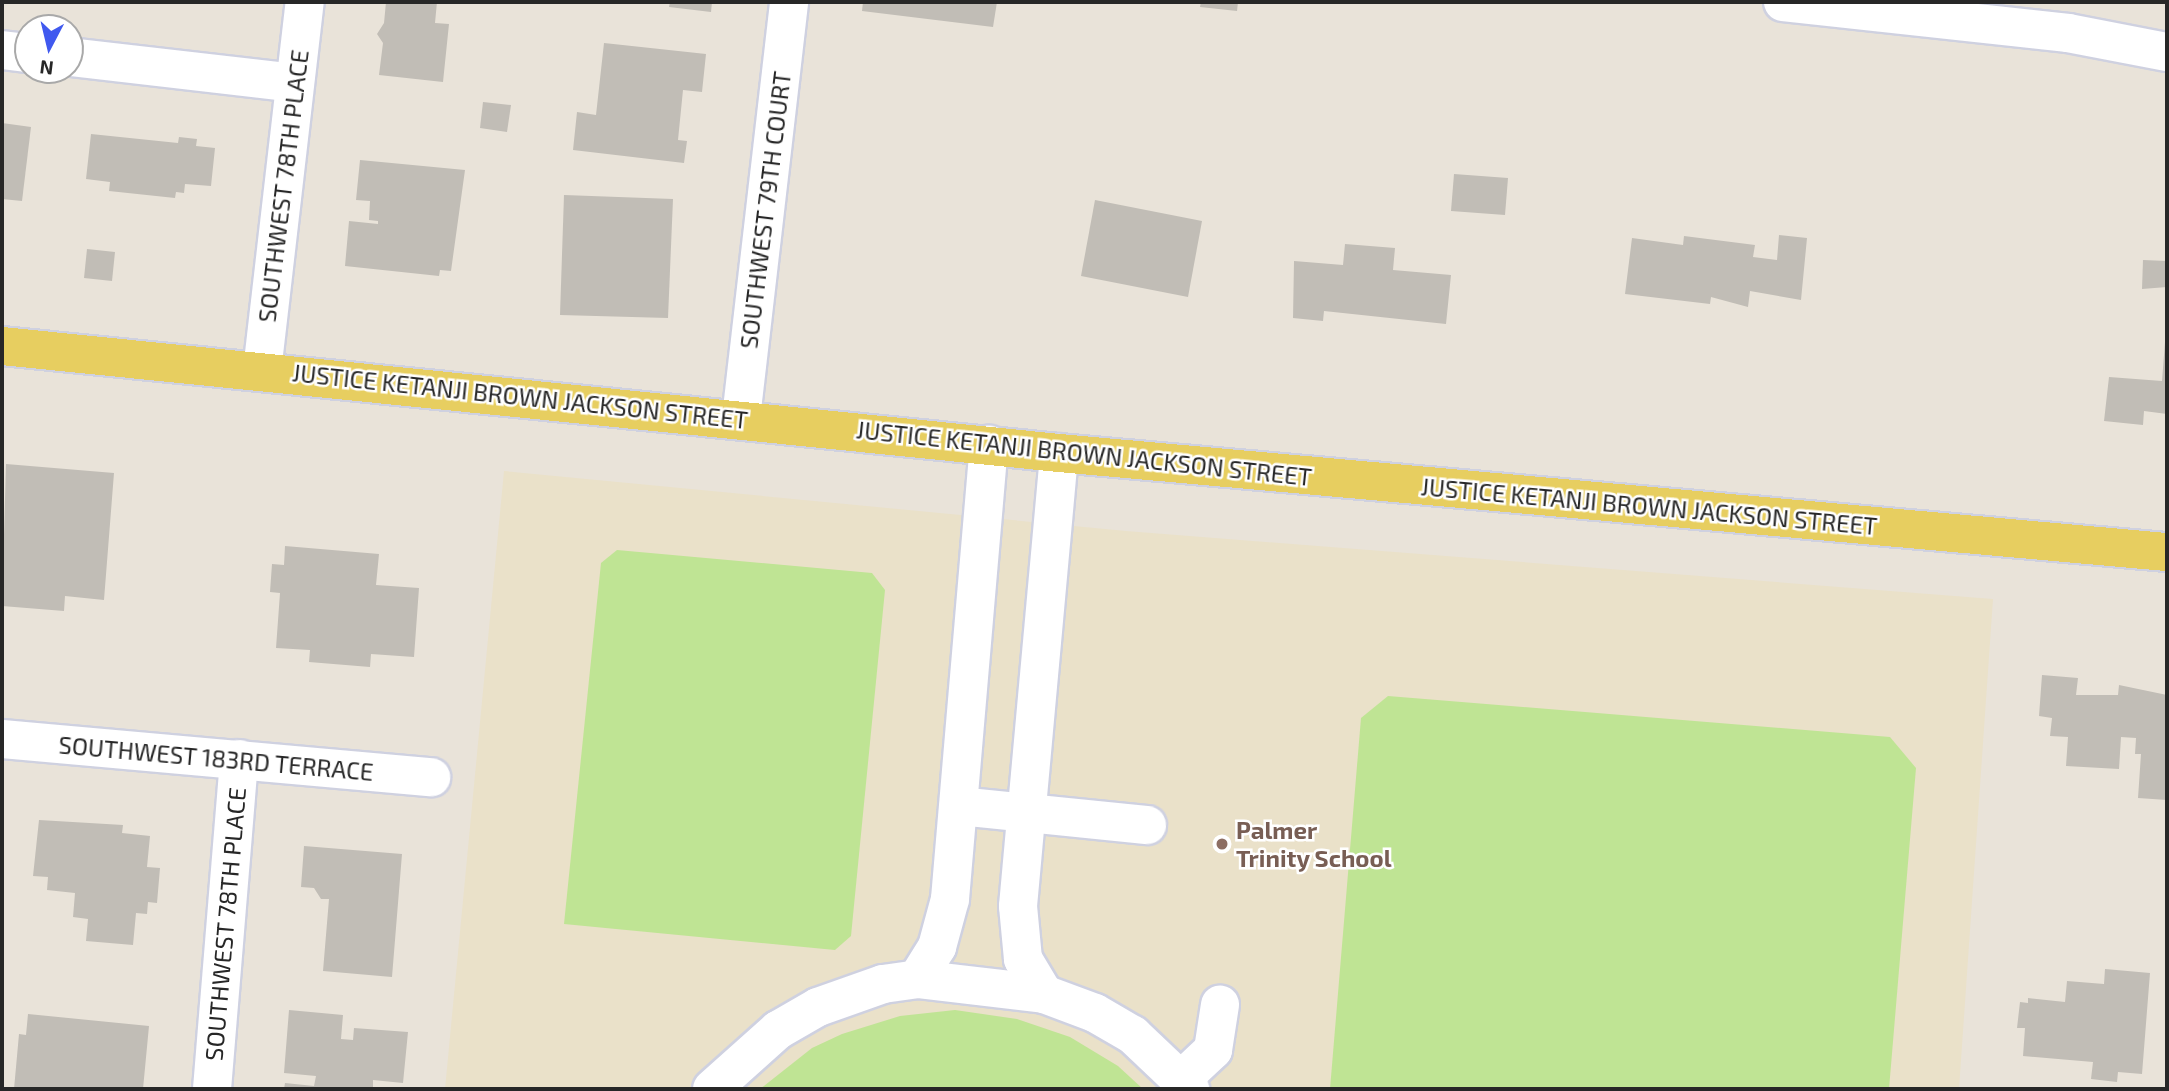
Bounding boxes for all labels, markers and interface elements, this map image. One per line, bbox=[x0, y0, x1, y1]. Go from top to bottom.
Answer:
north arrow bbox=[14, 14, 84, 84]
street label: SOUTHWEST 78TH PLACE bbox=[252, 48, 314, 324]
text: N bbox=[38, 56, 55, 81]
street label: SOUTHWEST 79TH COURT bbox=[734, 69, 796, 351]
street label: JUSTICE KETANJI BROWN JACKSON STREET bbox=[291, 358, 749, 434]
street label: JUSTICE KETANJI BROWN JACKSON STREET bbox=[855, 415, 1313, 491]
street label: JUSTICE KETANJI BROWN JACKSON STREET bbox=[1419, 472, 1879, 540]
street label: SOUTHWEST 183RD TERRACE bbox=[57, 730, 375, 786]
street label: SOUTHWEST 78TH PLACE bbox=[199, 786, 251, 1062]
place label: Palmer Trinity School bbox=[1236, 816, 1392, 872]
marker: Palmer Trinity School bbox=[1214, 836, 1230, 852]

